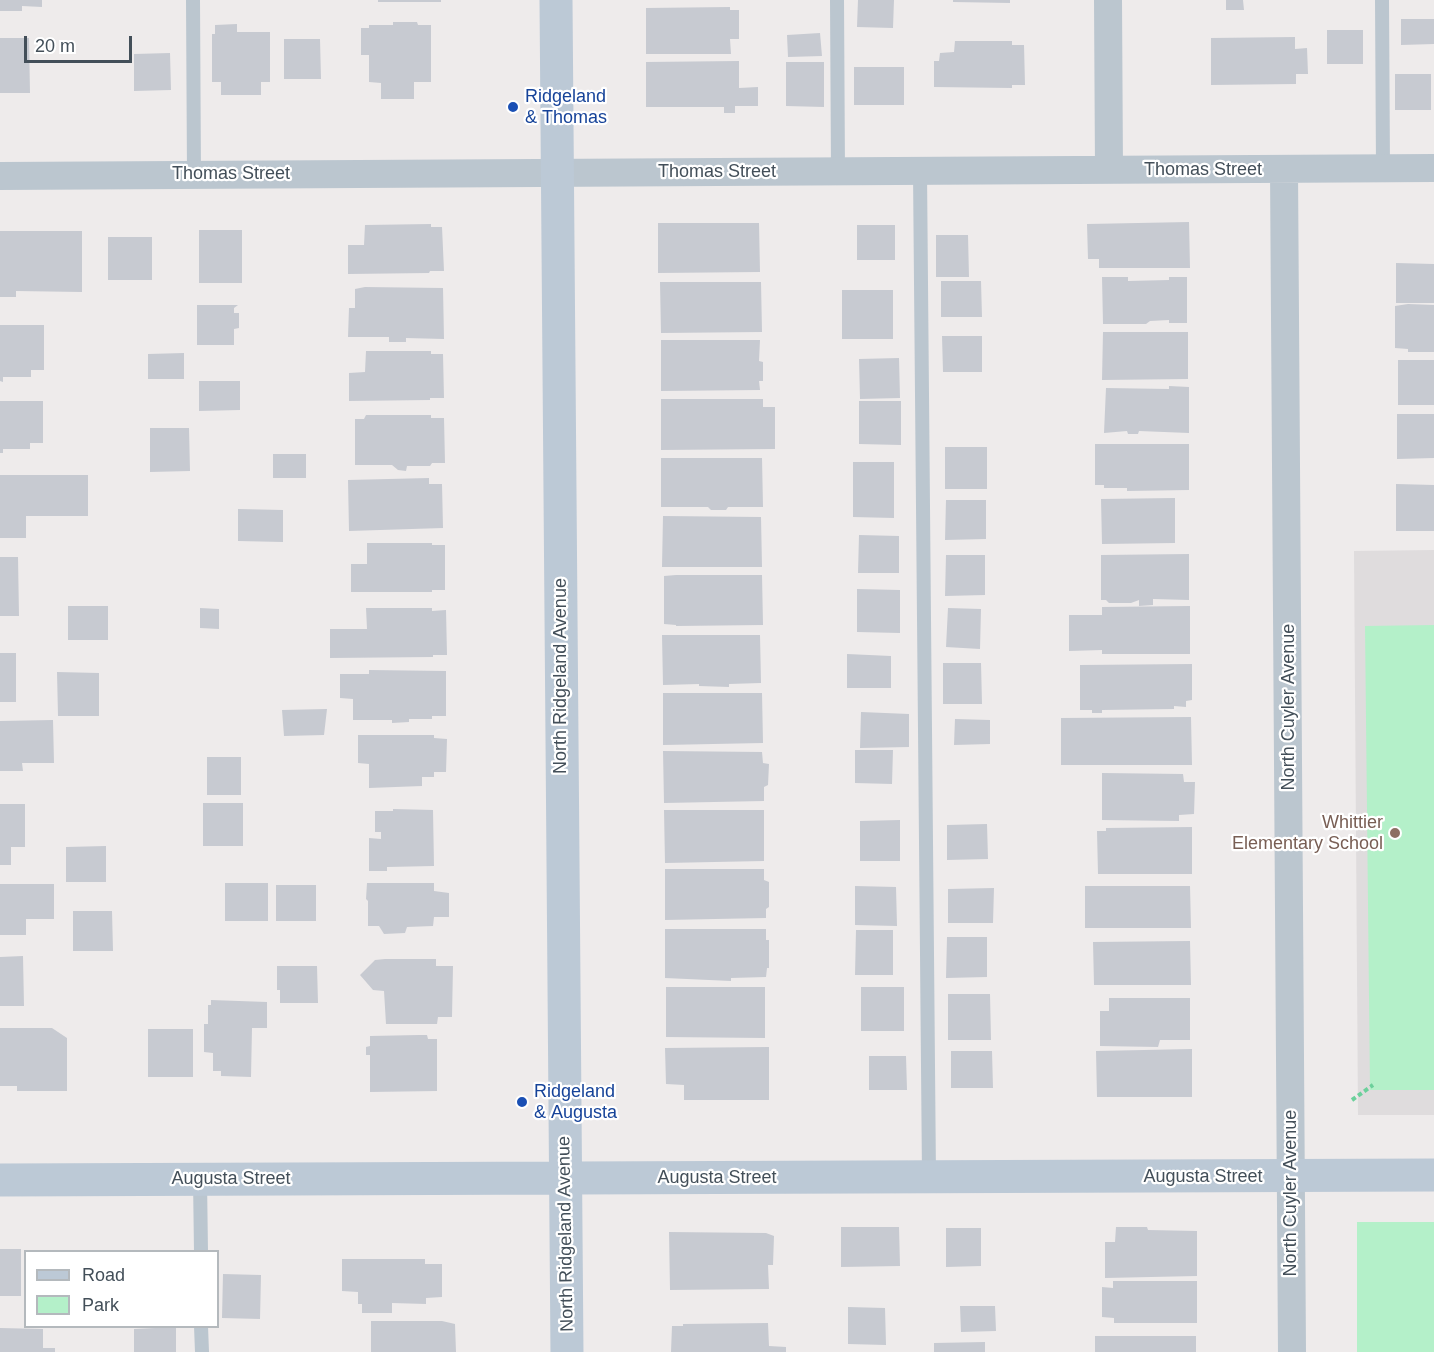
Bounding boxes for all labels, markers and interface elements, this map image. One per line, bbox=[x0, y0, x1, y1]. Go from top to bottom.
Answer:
scale bar bbox=[27, 24, 135, 62]
text: 20 m bbox=[35, 36, 75, 56]
place label: Ridgeland & Thomas bbox=[525, 86, 607, 128]
marker: Ridgeland & Thomas bbox=[506, 100, 520, 114]
street label: Thomas Street bbox=[1144, 159, 1262, 181]
street label: Thomas Street bbox=[658, 161, 776, 183]
street label: Thomas Street bbox=[172, 163, 290, 185]
street label: North Ridgeland Avenue bbox=[550, 578, 572, 774]
street label: North Cuyler Avenue bbox=[1278, 624, 1300, 790]
place label: Whittier Elementary School bbox=[1232, 812, 1383, 854]
marker: Whittier Elementary School bbox=[1388, 826, 1402, 840]
place label: Ridgeland & Augusta bbox=[534, 1081, 617, 1124]
marker: Ridgeland & Augusta bbox=[515, 1095, 529, 1109]
street label: North Cuyler Avenue bbox=[1280, 1110, 1302, 1276]
street label: North Ridgeland Avenue bbox=[553, 1136, 579, 1332]
street label: Augusta Street bbox=[1143, 1166, 1263, 1188]
street label: Augusta Street bbox=[657, 1167, 777, 1189]
street label: Augusta Street bbox=[171, 1168, 291, 1190]
legend bbox=[24, 1250, 219, 1328]
text: Road bbox=[82, 1265, 125, 1285]
text: Park bbox=[82, 1295, 119, 1315]

